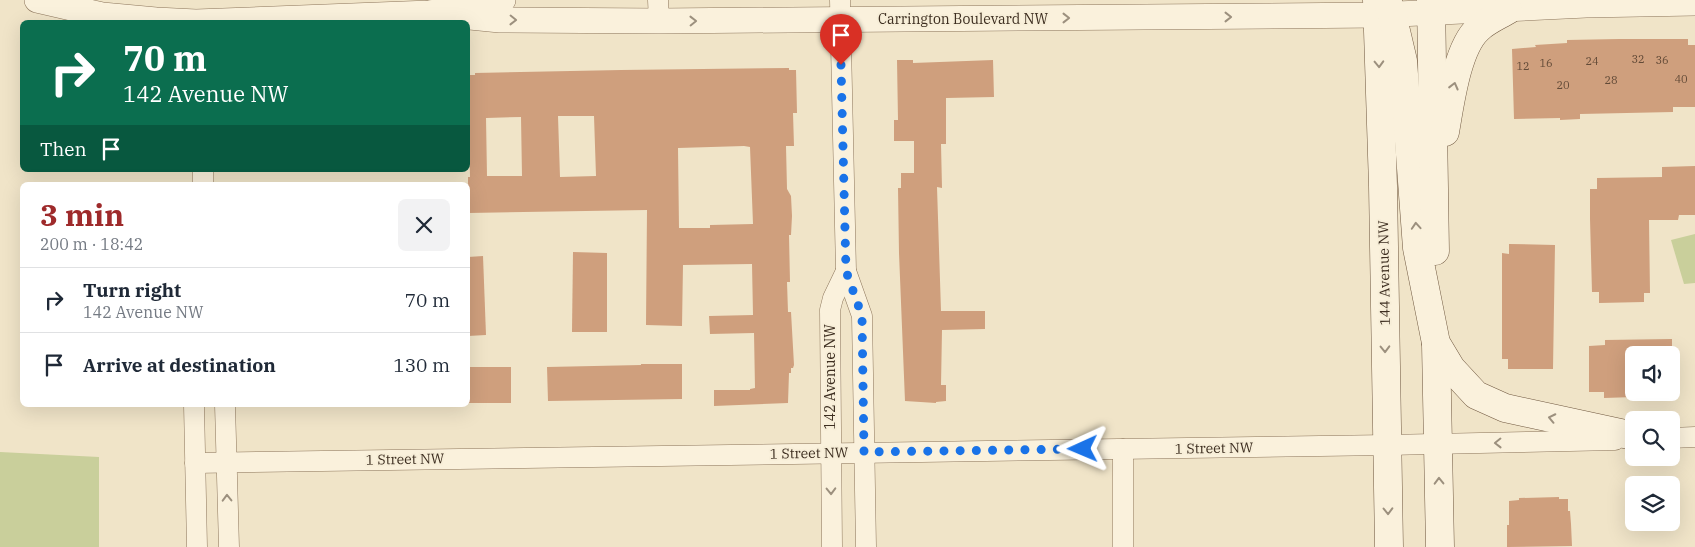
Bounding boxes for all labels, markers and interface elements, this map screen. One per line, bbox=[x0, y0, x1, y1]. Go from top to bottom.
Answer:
street label: Carrington Boulevard NW bbox=[878, 10, 1048, 28]
one-way arrow bbox=[1225, 11, 1233, 22]
one-way arrow bbox=[1062, 13, 1070, 23]
pin bbox=[820, 14, 862, 65]
one-way arrow bbox=[510, 15, 518, 25]
one-way arrow bbox=[690, 16, 698, 26]
icon: arrive bbox=[827, 21, 855, 49]
text: 70 m bbox=[123, 35, 207, 81]
icon: right bbox=[40, 40, 105, 105]
house number: 32 bbox=[1631, 52, 1645, 66]
house number: 36 bbox=[1655, 53, 1669, 67]
house number: 24 bbox=[1585, 54, 1599, 68]
house number: 16 bbox=[1539, 56, 1553, 70]
house number: 12 bbox=[1516, 59, 1530, 73]
one-way arrow bbox=[1373, 60, 1384, 68]
house number: 40 bbox=[1674, 72, 1688, 86]
house number: 28 bbox=[1604, 73, 1618, 87]
house number: 20 bbox=[1556, 78, 1570, 92]
text: 142 Avenue NW bbox=[123, 79, 289, 108]
one-way arrow bbox=[1448, 81, 1459, 90]
icon: arrive bbox=[97, 135, 125, 163]
text: Then bbox=[40, 137, 87, 161]
text: 3 min bbox=[40, 195, 124, 234]
button: close bbox=[398, 199, 450, 251]
street label: 144 Avenue NW bbox=[1374, 220, 1394, 326]
one-way arrow bbox=[1410, 222, 1421, 230]
text: 200 m · 18:42 bbox=[40, 234, 143, 254]
text: Turn right bbox=[83, 278, 181, 302]
icon: right bbox=[40, 286, 68, 314]
text: 70 m bbox=[405, 288, 450, 312]
text: 142 Avenue NW bbox=[83, 302, 203, 322]
street label: 142 Avenue NW bbox=[821, 324, 839, 430]
one-way arrow bbox=[1380, 345, 1391, 353]
map controls bbox=[1625, 346, 1680, 531]
button: sound bbox=[1625, 346, 1680, 401]
icon: arrive bbox=[40, 351, 68, 379]
text: Arrive at destination bbox=[83, 353, 276, 377]
text: 130 m bbox=[393, 353, 450, 377]
button: search bbox=[1625, 411, 1680, 466]
one-way arrow bbox=[1547, 413, 1556, 424]
position arrow bbox=[1056, 422, 1108, 474]
one-way arrow bbox=[1493, 437, 1501, 448]
street label: 1 Street NW bbox=[1175, 438, 1254, 458]
street label: 1 Street NW bbox=[770, 443, 849, 463]
street label: 1 Street NW bbox=[366, 449, 445, 469]
button: layers bbox=[1625, 476, 1680, 531]
one-way arrow bbox=[1433, 477, 1444, 485]
one-way arrow bbox=[826, 488, 836, 495]
one-way arrow bbox=[222, 494, 233, 502]
one-way arrow bbox=[1383, 508, 1393, 516]

